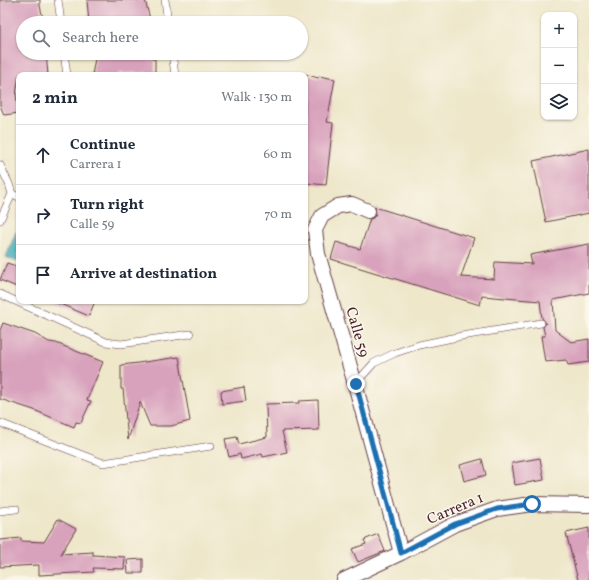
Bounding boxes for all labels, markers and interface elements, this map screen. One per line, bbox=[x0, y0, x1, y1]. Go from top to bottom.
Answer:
map controls bbox=[541, 12, 577, 120]
button: + bbox=[541, 12, 577, 48]
search box bbox=[16, 16, 308, 60]
icon: search bbox=[30, 27, 52, 49]
text: Search here bbox=[62, 28, 139, 49]
button: − bbox=[541, 48, 577, 84]
button: layers bbox=[541, 84, 577, 120]
text: 2 min bbox=[32, 87, 78, 110]
text: Walk · 130 m bbox=[221, 89, 292, 107]
text: Continue bbox=[70, 135, 135, 156]
icon: ahead bbox=[32, 144, 54, 166]
text: 60 m bbox=[264, 146, 292, 164]
text: Carrera 1 bbox=[70, 156, 122, 174]
text: Turn right bbox=[70, 195, 144, 216]
icon: right bbox=[32, 204, 54, 226]
text: 70 m bbox=[264, 206, 292, 224]
text: Calle 59 bbox=[70, 216, 114, 234]
icon: arrive bbox=[32, 264, 54, 286]
text: Arrive at destination bbox=[70, 264, 217, 285]
street label: Calle 59 bbox=[339, 305, 374, 360]
route end bbox=[347, 375, 365, 393]
street label: Carrera 1 bbox=[424, 488, 487, 531]
route start bbox=[523, 495, 541, 513]

